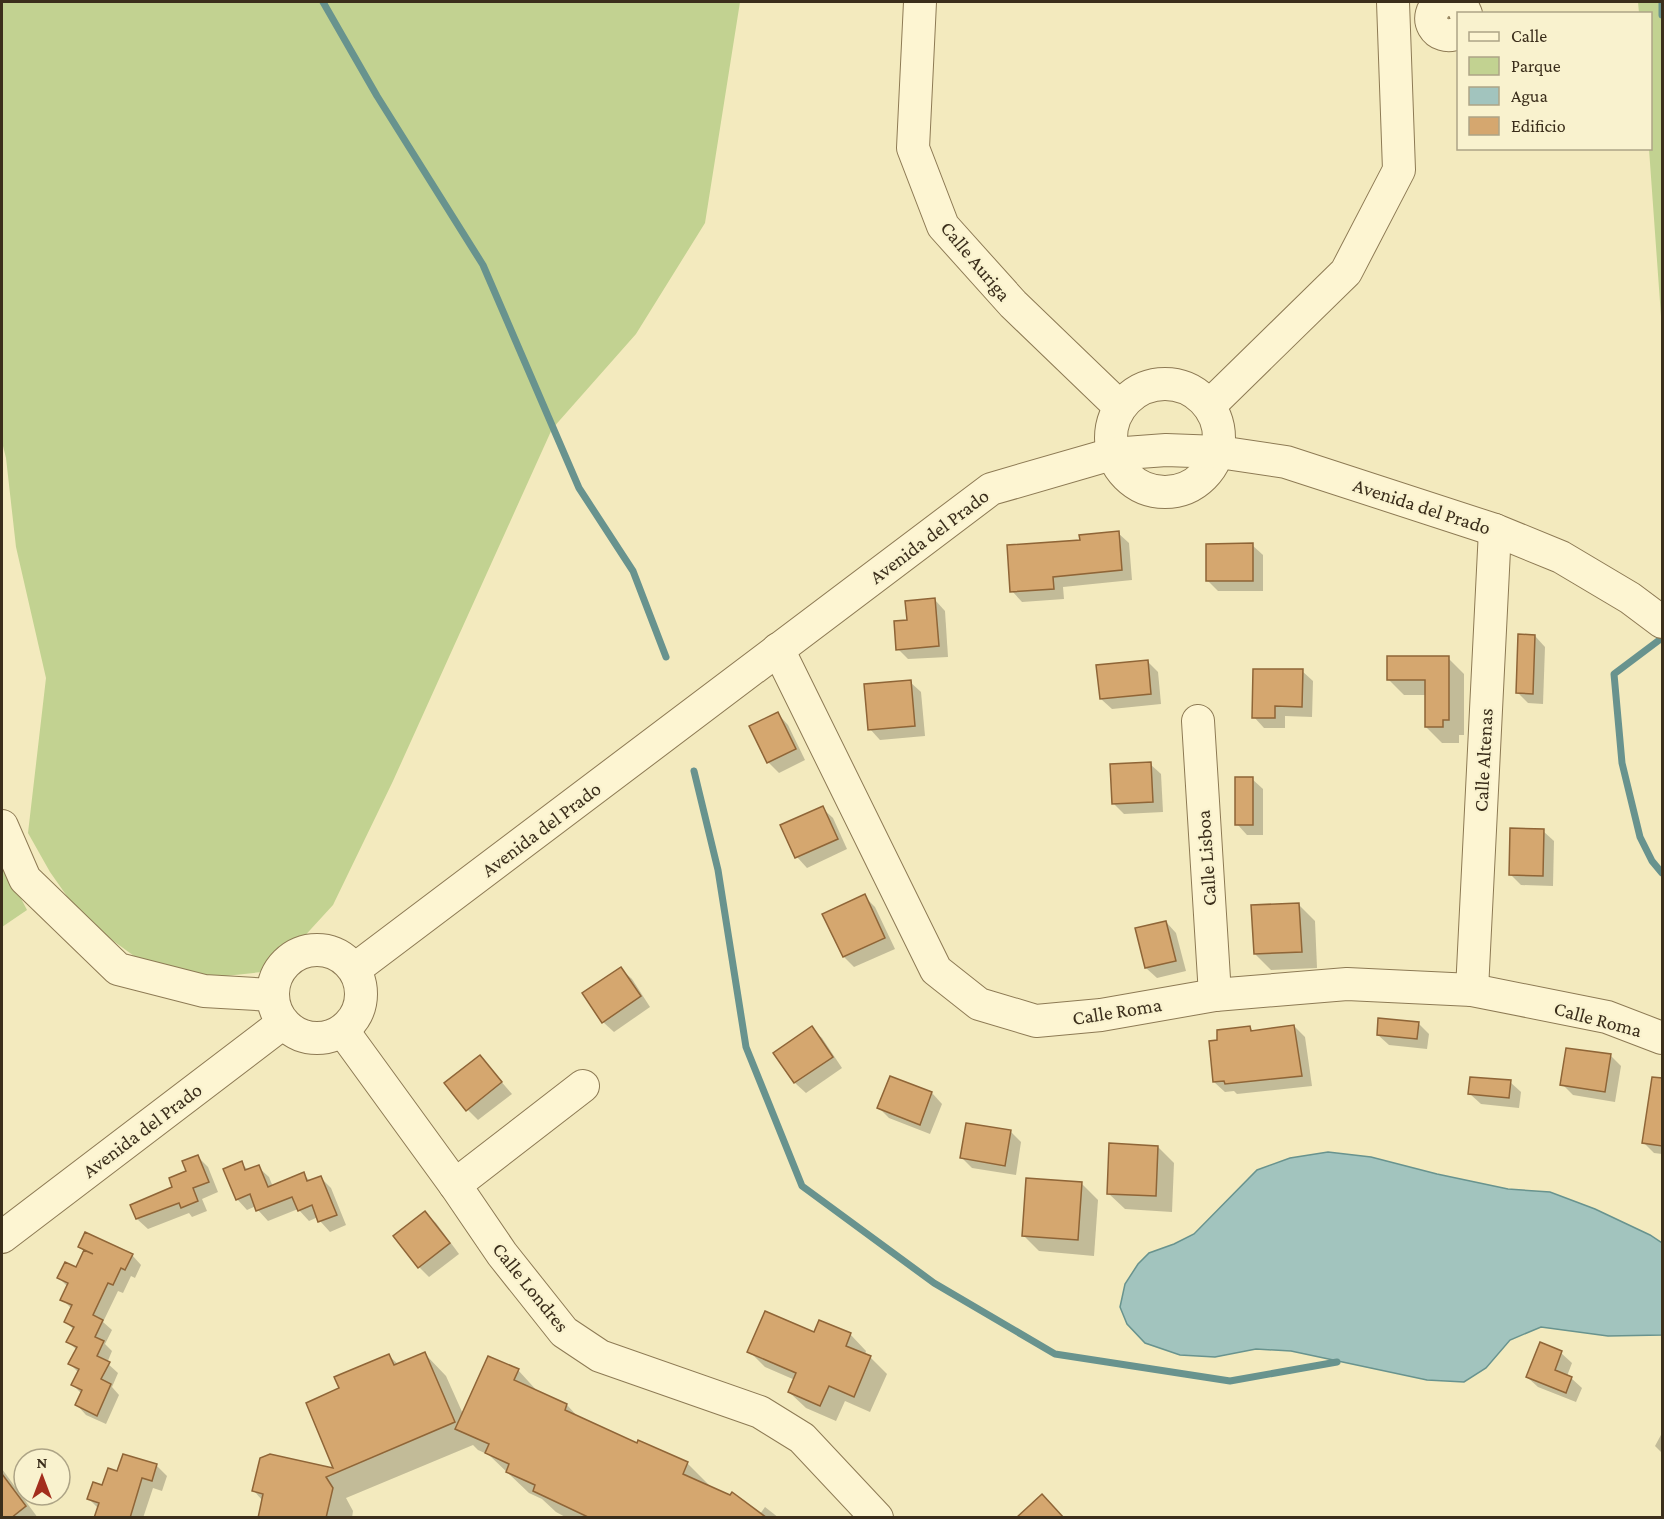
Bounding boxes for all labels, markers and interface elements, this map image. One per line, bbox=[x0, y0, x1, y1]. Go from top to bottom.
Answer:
legend bbox=[1457, 12, 1652, 150]
text: Calle bbox=[1511, 26, 1547, 46]
text: Parque bbox=[1511, 56, 1561, 76]
text: Agua bbox=[1511, 86, 1548, 106]
text: Edificio bbox=[1511, 116, 1566, 136]
street label: Calle Auriga bbox=[936, 217, 1016, 306]
street label: Avenida del Prado bbox=[1351, 473, 1494, 539]
street label: Avenida del Prado bbox=[865, 484, 993, 588]
street label: Calle Altenas bbox=[1469, 707, 1497, 812]
street label: Avenida del Prado bbox=[477, 777, 605, 881]
street label: Calle Lisboa bbox=[1192, 809, 1220, 907]
street label: Calle Roma bbox=[1071, 993, 1163, 1029]
street label: Calle Roma bbox=[1552, 997, 1644, 1041]
street label: Avenida del Prado bbox=[78, 1078, 206, 1182]
street label: Calle Londres bbox=[488, 1238, 574, 1336]
north arrow bbox=[12, 1447, 72, 1507]
text: N bbox=[37, 1454, 48, 1471]

